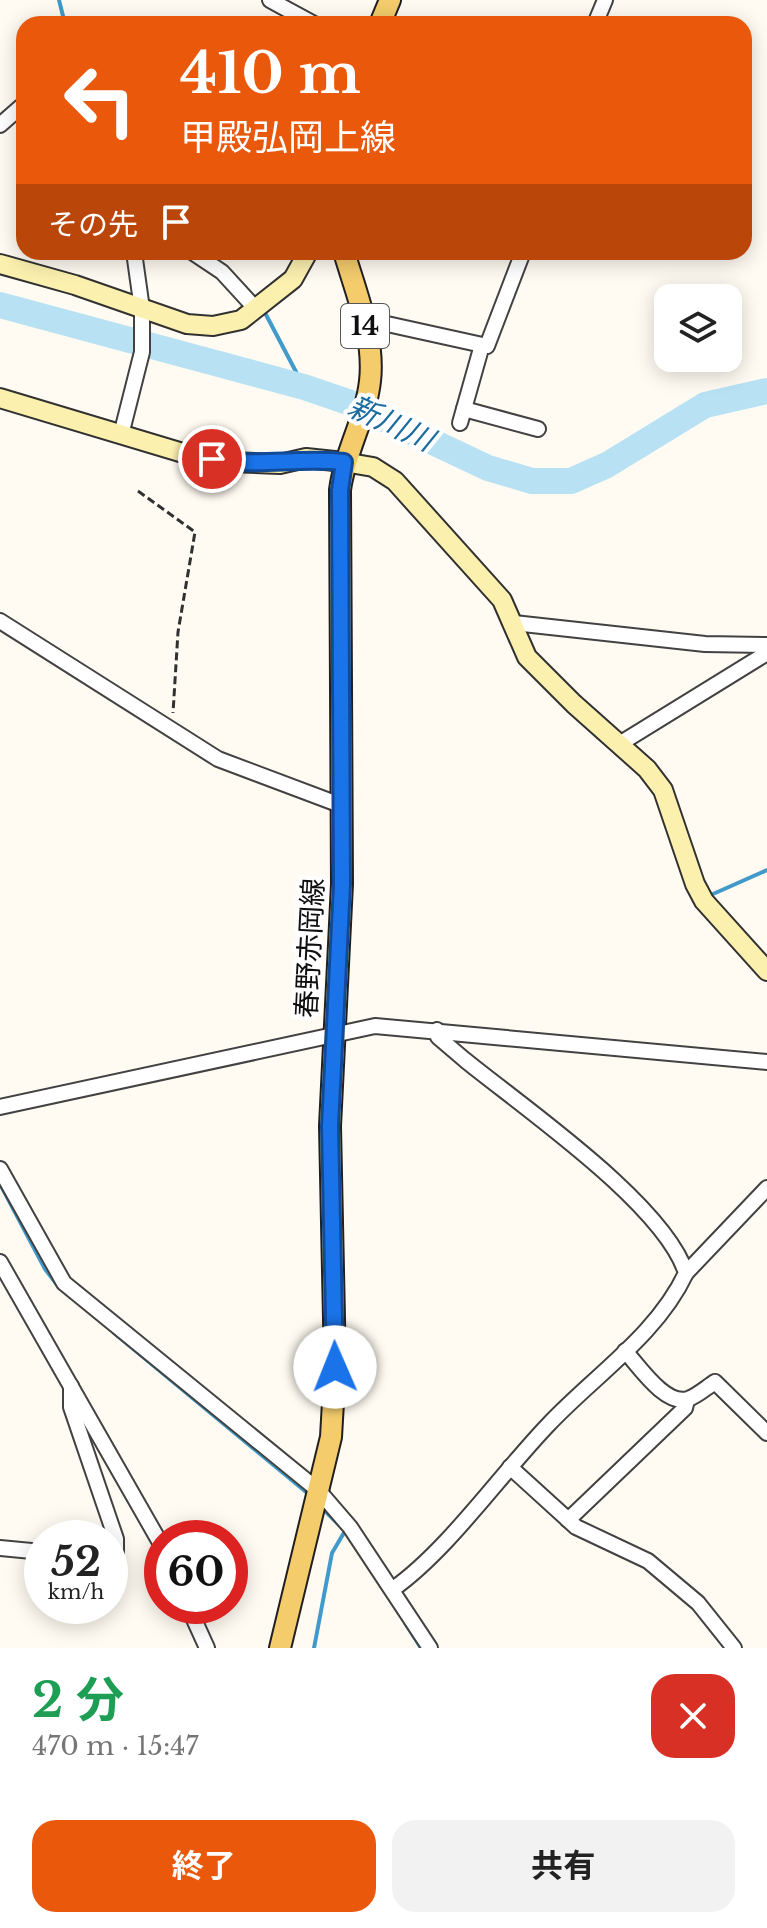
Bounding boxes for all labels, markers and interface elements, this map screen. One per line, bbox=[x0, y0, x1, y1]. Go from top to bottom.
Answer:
text: 410 m bbox=[180, 39, 361, 108]
icon: left bbox=[48, 48, 152, 152]
text: 甲殿弘岡上線 bbox=[180, 115, 396, 160]
icon: arrive bbox=[154, 200, 198, 244]
text: その先 bbox=[48, 206, 138, 243]
map controls bbox=[654, 284, 742, 372]
button: layers bbox=[654, 284, 742, 372]
road number: 14 bbox=[341, 304, 389, 348]
water label: 新川川 bbox=[342, 387, 442, 460]
pin bbox=[178, 425, 246, 493]
icon: arrive bbox=[190, 437, 234, 481]
street label: 春野赤岡線 bbox=[289, 877, 331, 1019]
position arrow bbox=[293, 1325, 377, 1409]
speed limit sign: 60 bbox=[144, 1520, 248, 1624]
text: 52 bbox=[51, 1537, 101, 1587]
text: km/h bbox=[48, 1580, 104, 1604]
text: 2 分 bbox=[32, 1670, 124, 1730]
button: close bbox=[651, 1674, 735, 1758]
text: 470 m · 15:47 bbox=[32, 1730, 199, 1762]
button: 終了 bbox=[32, 1820, 376, 1912]
button: 共有 bbox=[392, 1820, 735, 1912]

